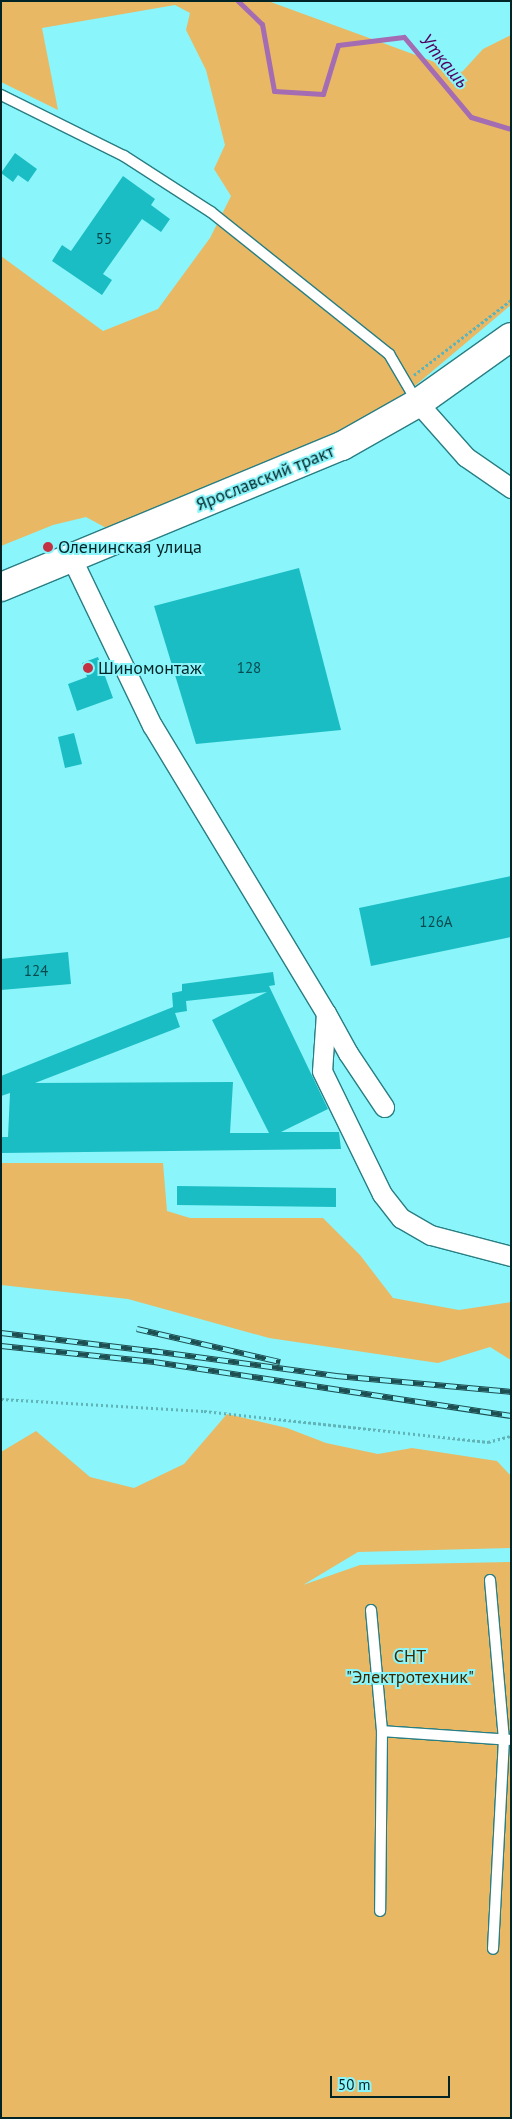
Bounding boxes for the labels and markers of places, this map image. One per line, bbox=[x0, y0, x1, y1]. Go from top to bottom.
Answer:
place label: Оленинская улица bbox=[58, 536, 202, 558]
marker: Оленинская улица bbox=[42, 541, 54, 553]
place label: Шиномонтаж bbox=[98, 657, 202, 679]
marker: Шиномонтаж bbox=[82, 662, 94, 674]

